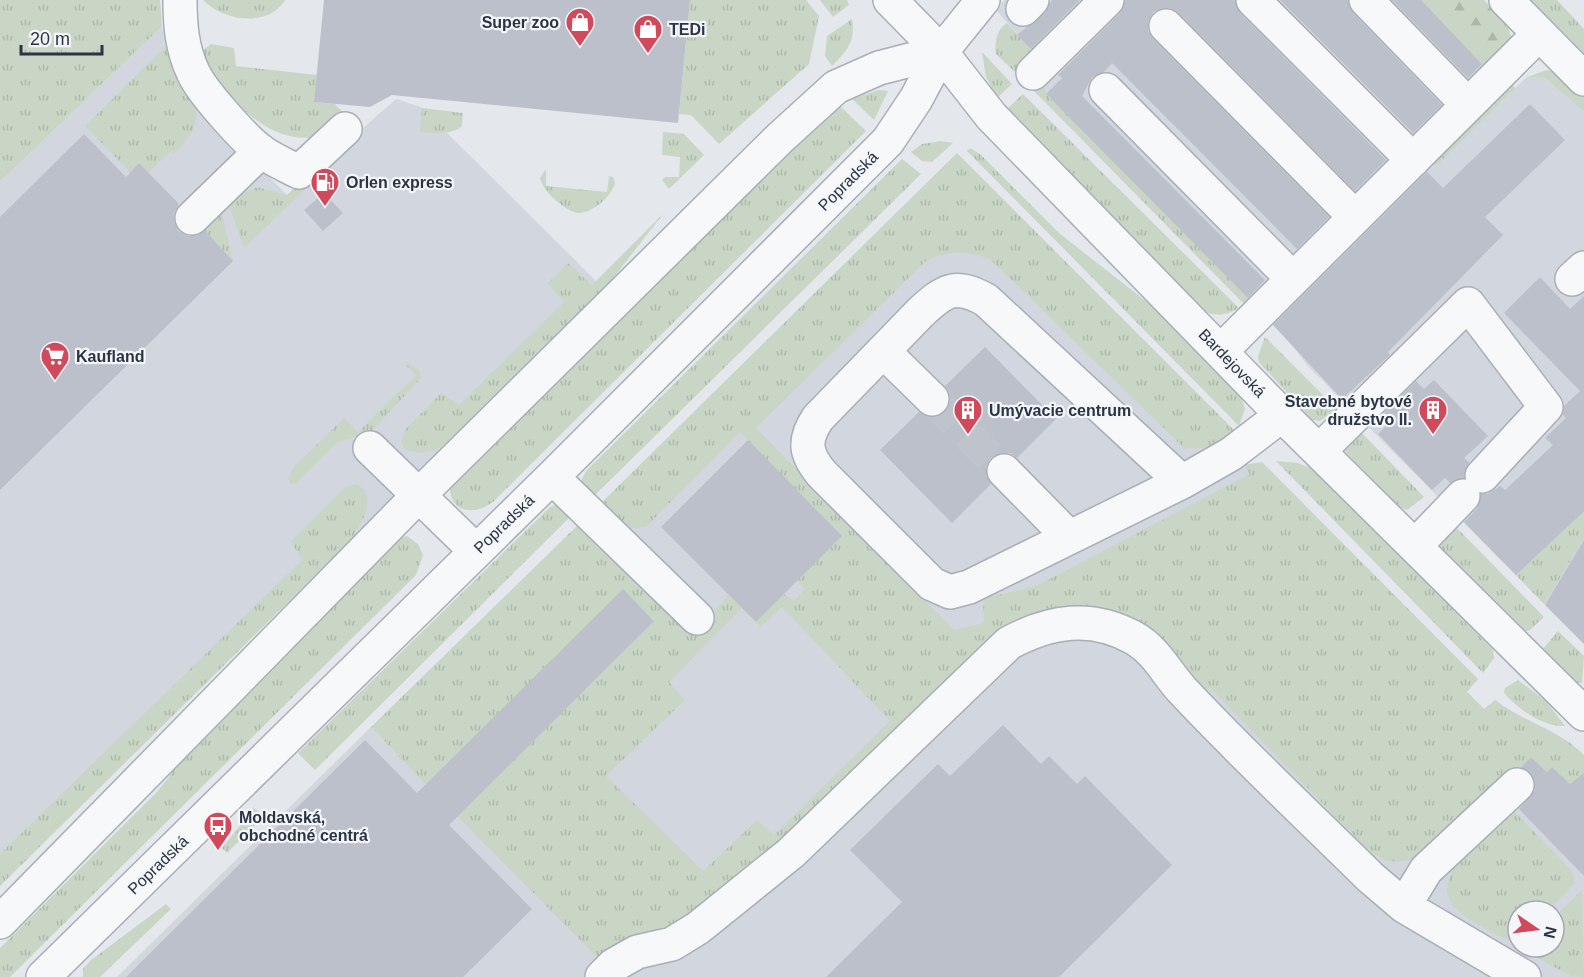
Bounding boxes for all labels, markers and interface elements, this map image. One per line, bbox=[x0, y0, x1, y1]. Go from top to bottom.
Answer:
shop icon: Super zoo bbox=[564, 6, 596, 48]
shop icon: TEDi bbox=[632, 13, 664, 55]
place label: Super zoo bbox=[482, 14, 559, 31]
scale bar bbox=[21, 18, 102, 56]
place label: TEDi bbox=[669, 21, 705, 38]
text: 20 m bbox=[30, 29, 70, 49]
street label: Popradská bbox=[815, 148, 881, 214]
fuel station icon: Orlen express bbox=[309, 166, 341, 208]
place label: Orlen express bbox=[346, 174, 453, 191]
street label: Bardejovská bbox=[1195, 325, 1269, 401]
supermarket icon: Kaufland bbox=[39, 340, 71, 382]
place label: Kaufland bbox=[76, 348, 144, 365]
place label: Stavebné bytové družstvo II. bbox=[1285, 393, 1412, 428]
building icon: Umývacie centrum bbox=[952, 394, 984, 436]
building icon: Stavebné bytové družstvo II. bbox=[1417, 394, 1449, 436]
place label: Umývacie centrum bbox=[989, 402, 1131, 419]
street label: Popradská bbox=[471, 491, 537, 557]
place label: Moldavská, obchodné centrá bbox=[239, 809, 368, 844]
bus stop icon: Moldavská, obchodné centrá bbox=[202, 810, 234, 852]
street label: Popradská bbox=[125, 832, 191, 898]
north arrow bbox=[1506, 899, 1566, 959]
text: N bbox=[1540, 925, 1560, 940]

